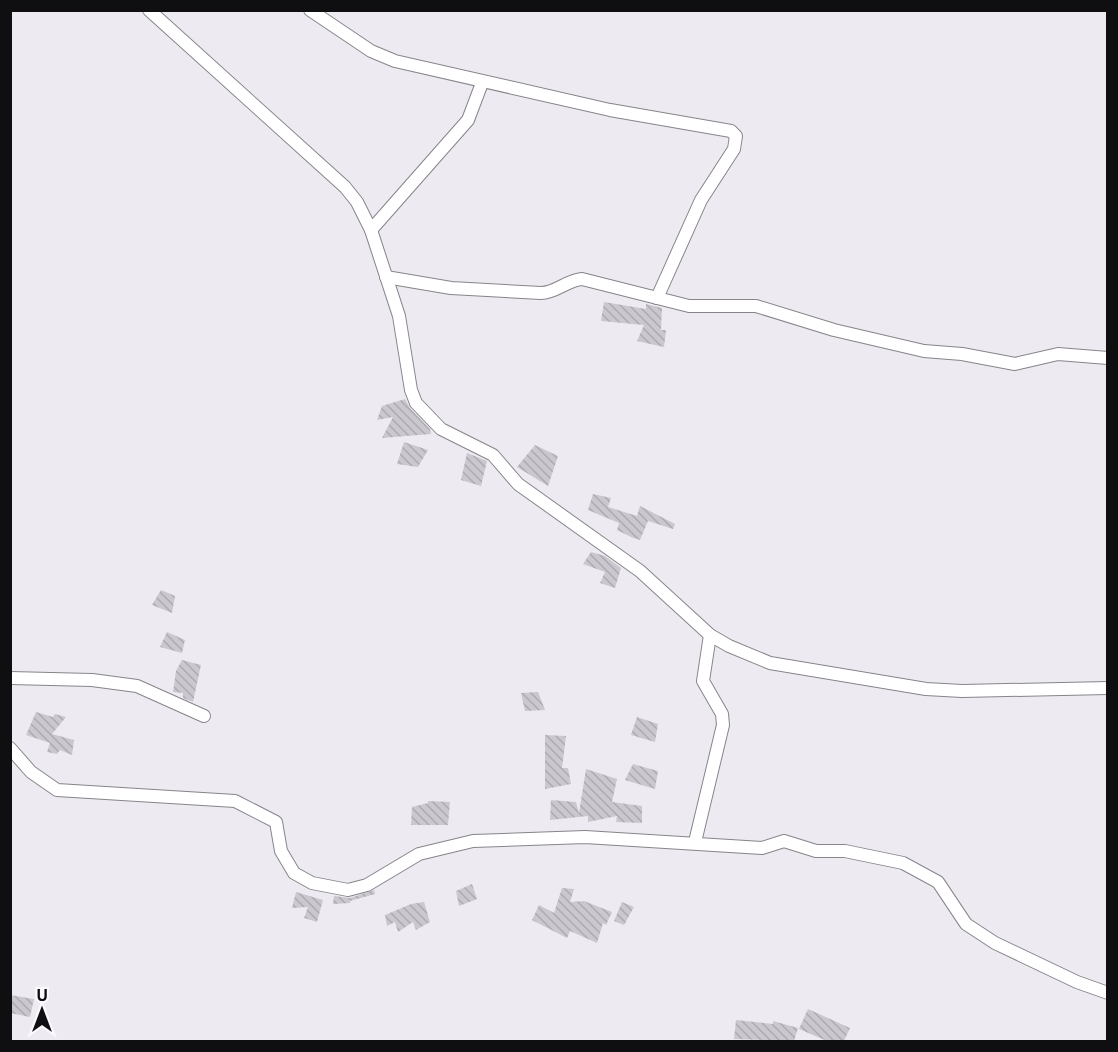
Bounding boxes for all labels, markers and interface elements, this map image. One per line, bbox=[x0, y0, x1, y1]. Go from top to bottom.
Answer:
north arrow bbox=[12, 980, 72, 1040]
text: U bbox=[36, 986, 48, 1005]

